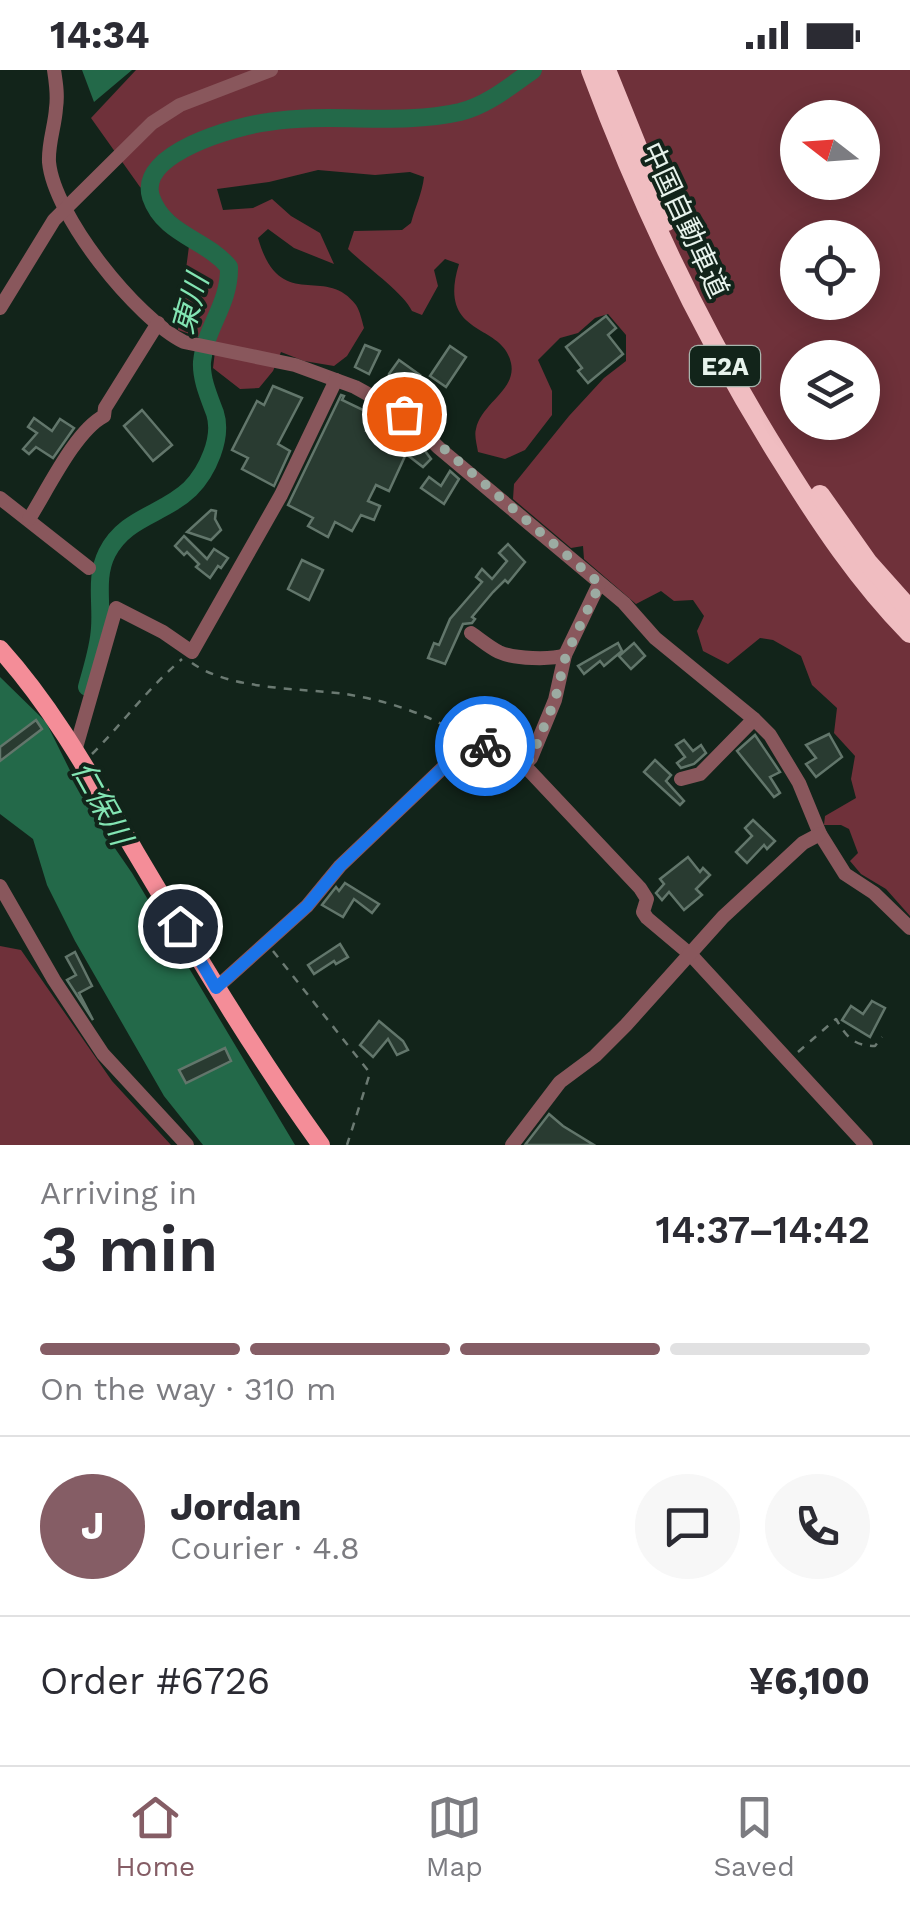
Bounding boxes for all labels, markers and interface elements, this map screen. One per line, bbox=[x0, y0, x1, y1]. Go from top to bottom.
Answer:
text: 14:34 bbox=[50, 13, 149, 57]
north arrow bbox=[780, 100, 880, 200]
map controls bbox=[780, 100, 880, 440]
street label: 中国自動車道 bbox=[635, 137, 735, 303]
button: locate bbox=[780, 220, 880, 320]
water label: 東川 bbox=[165, 267, 216, 338]
button: layers bbox=[780, 340, 880, 440]
road number: E2A bbox=[690, 346, 760, 386]
pin bbox=[362, 372, 447, 457]
icon: bag bbox=[377, 387, 432, 442]
courier bbox=[435, 696, 535, 796]
icon: bike bbox=[458, 719, 513, 774]
water label: 仁保川 bbox=[65, 755, 141, 853]
pin bbox=[138, 884, 223, 969]
icon: home bbox=[153, 899, 208, 954]
text: Arriving in bbox=[40, 1174, 197, 1212]
text: 14:37–14:42 bbox=[655, 1208, 870, 1252]
text: 3 min bbox=[40, 1211, 218, 1287]
text: On the way · 310 m bbox=[40, 1370, 337, 1408]
button: chat bbox=[635, 1474, 740, 1579]
button: phone bbox=[765, 1474, 870, 1579]
text: Jordan bbox=[170, 1485, 302, 1529]
text: J bbox=[81, 1504, 104, 1548]
text: Courier · 4.8 bbox=[170, 1529, 360, 1567]
text: Order #6726 bbox=[40, 1659, 270, 1703]
text: ¥6,100 bbox=[749, 1659, 870, 1703]
tab: Home bbox=[115, 1790, 195, 1883]
tab: Map bbox=[426, 1790, 483, 1883]
tab: Saved bbox=[713, 1790, 795, 1883]

